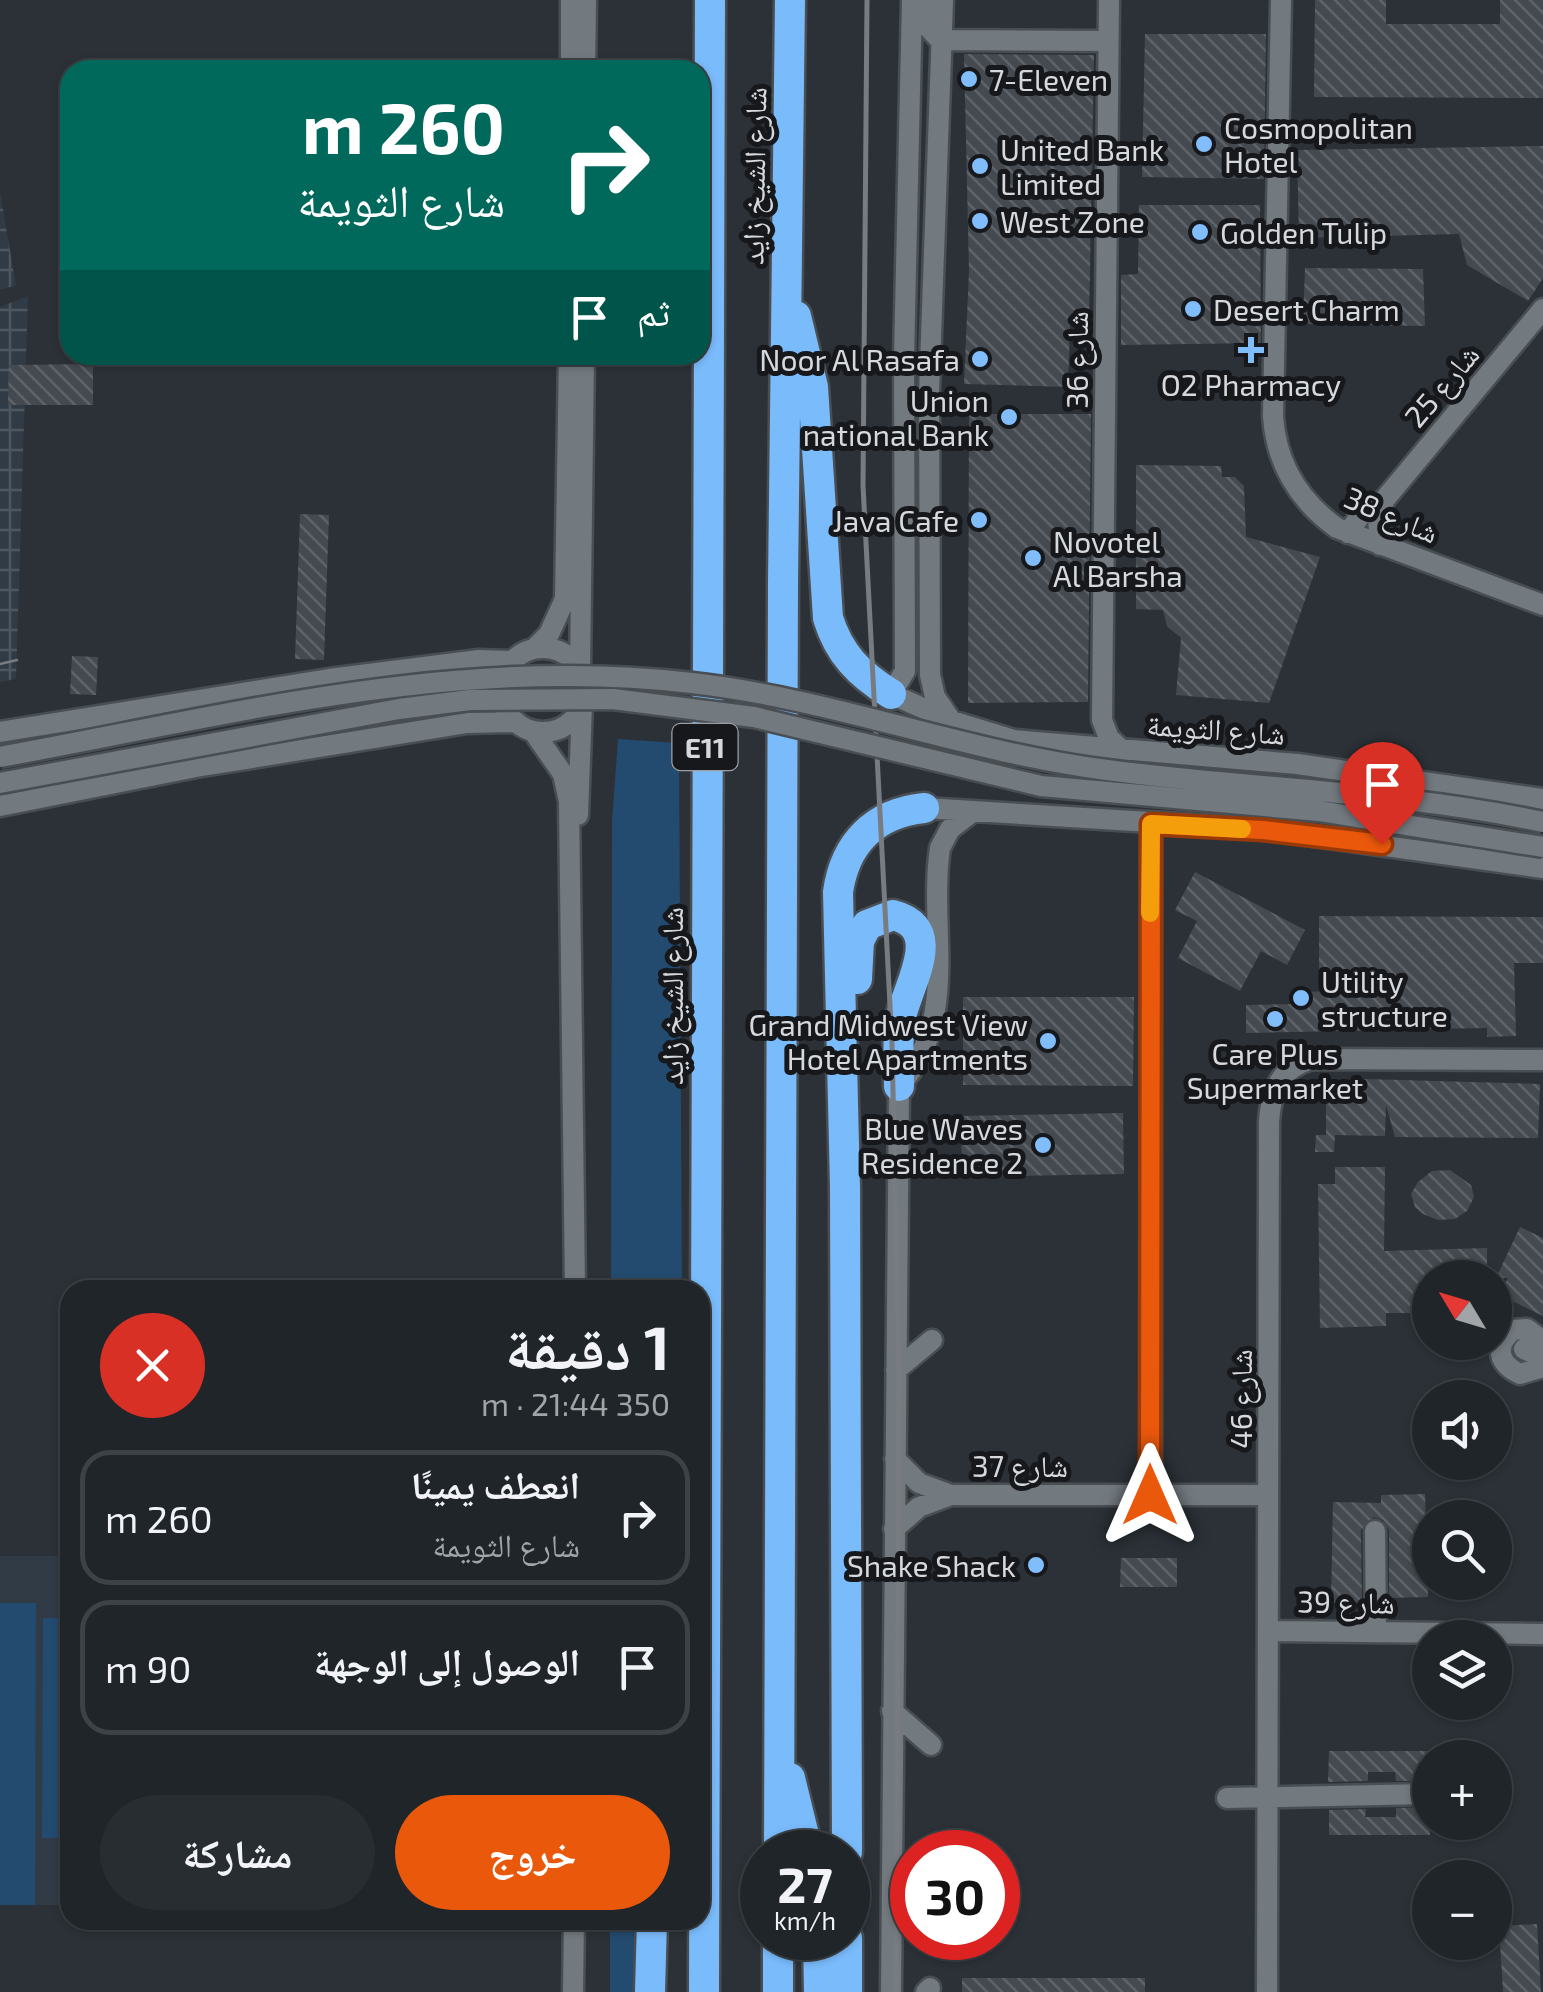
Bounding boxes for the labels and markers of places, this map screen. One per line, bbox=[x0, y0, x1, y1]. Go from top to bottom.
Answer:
place label: 7-Eleven bbox=[989, 61, 1108, 97]
marker: 7-Eleven bbox=[958, 68, 980, 90]
place label: Cosmopolitan Hotel bbox=[1224, 109, 1413, 179]
place label: United Bank Limited bbox=[1000, 131, 1164, 201]
marker: Cosmopolitan Hotel bbox=[1193, 133, 1215, 155]
marker: United Bank Limited bbox=[969, 155, 991, 177]
place label: West Zone bbox=[1000, 203, 1145, 239]
marker: West Zone bbox=[969, 210, 991, 232]
place label: Golden Tulip bbox=[1220, 214, 1387, 250]
marker: Golden Tulip bbox=[1189, 221, 1211, 243]
place label: Desert Charm bbox=[1213, 291, 1400, 327]
marker: Desert Charm bbox=[1182, 298, 1204, 320]
marker: O2 Pharmacy bbox=[1240, 339, 1262, 361]
place label: Noor Al Rasafa bbox=[759, 341, 960, 377]
marker: Noor Al Rasafa bbox=[969, 348, 991, 370]
place label: O2 Pharmacy bbox=[1161, 366, 1341, 402]
place label: Union national Bank bbox=[803, 382, 989, 452]
marker: Union national Bank bbox=[998, 406, 1020, 428]
place label: Java Cafe bbox=[833, 502, 959, 538]
marker: Java Cafe bbox=[968, 509, 990, 531]
place label: Novotel Al Barsha bbox=[1053, 523, 1183, 593]
marker: Novotel Al Barsha bbox=[1022, 547, 1044, 569]
pin bbox=[1340, 742, 1425, 845]
place label: Utility structure bbox=[1321, 963, 1448, 1033]
marker: Utility structure bbox=[1290, 987, 1312, 1009]
place label: Grand Midwest View Hotel Apartments bbox=[748, 1006, 1028, 1076]
marker: Care Plus Supermarket bbox=[1264, 1008, 1286, 1030]
marker: Grand Midwest View Hotel Apartments bbox=[1037, 1030, 1059, 1052]
place label: Care Plus Supermarket bbox=[1187, 1035, 1363, 1105]
place label: Blue Waves Residence 2 bbox=[861, 1110, 1023, 1180]
marker: Blue Waves Residence 2 bbox=[1032, 1134, 1054, 1156]
place label: Shake Shack bbox=[847, 1547, 1016, 1583]
marker: Shake Shack bbox=[1025, 1554, 1047, 1576]

